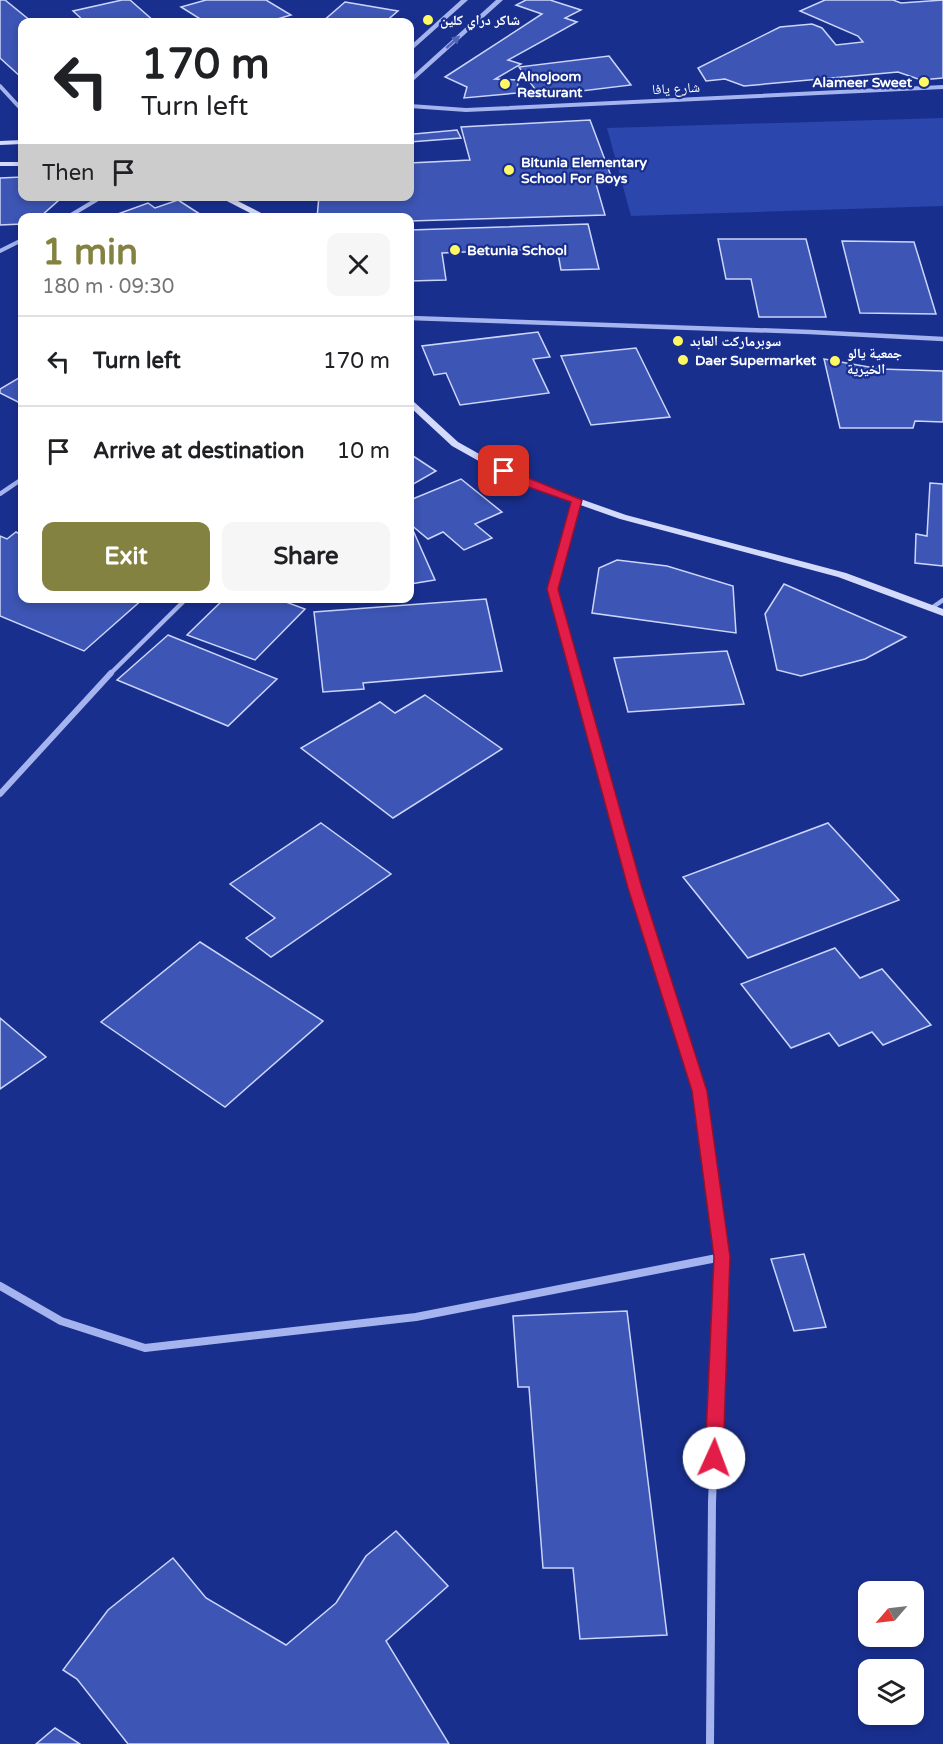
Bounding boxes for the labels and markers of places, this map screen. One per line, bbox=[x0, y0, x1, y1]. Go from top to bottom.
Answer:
place label: شاكر دراي كلين bbox=[440, 12, 520, 31]
marker: شاكر دراي كلين bbox=[421, 13, 435, 27]
place label: Alnojoom Resturant bbox=[517, 68, 583, 101]
place label: Alameer Sweet bbox=[812, 74, 913, 91]
marker: Alameer Sweet bbox=[917, 75, 931, 89]
marker: Alnojoom Resturant bbox=[498, 77, 512, 91]
place label: Bitunia Elementary School For Boys bbox=[521, 154, 648, 187]
marker: Bitunia Elementary School For Boys bbox=[502, 163, 516, 177]
place label: Betunia School bbox=[467, 242, 567, 259]
marker: Betunia School bbox=[448, 243, 462, 257]
place label: سوبرماركت العابد bbox=[690, 333, 781, 350]
marker: سوبرماركت العابد bbox=[671, 334, 685, 348]
place label: جمعية يالو الخيرية bbox=[847, 345, 902, 378]
place label: Daer Supermarket bbox=[695, 352, 817, 369]
marker: Daer Supermarket bbox=[676, 353, 690, 367]
marker: جمعية يالو الخيرية bbox=[828, 354, 842, 368]
pin bbox=[478, 445, 529, 496]

